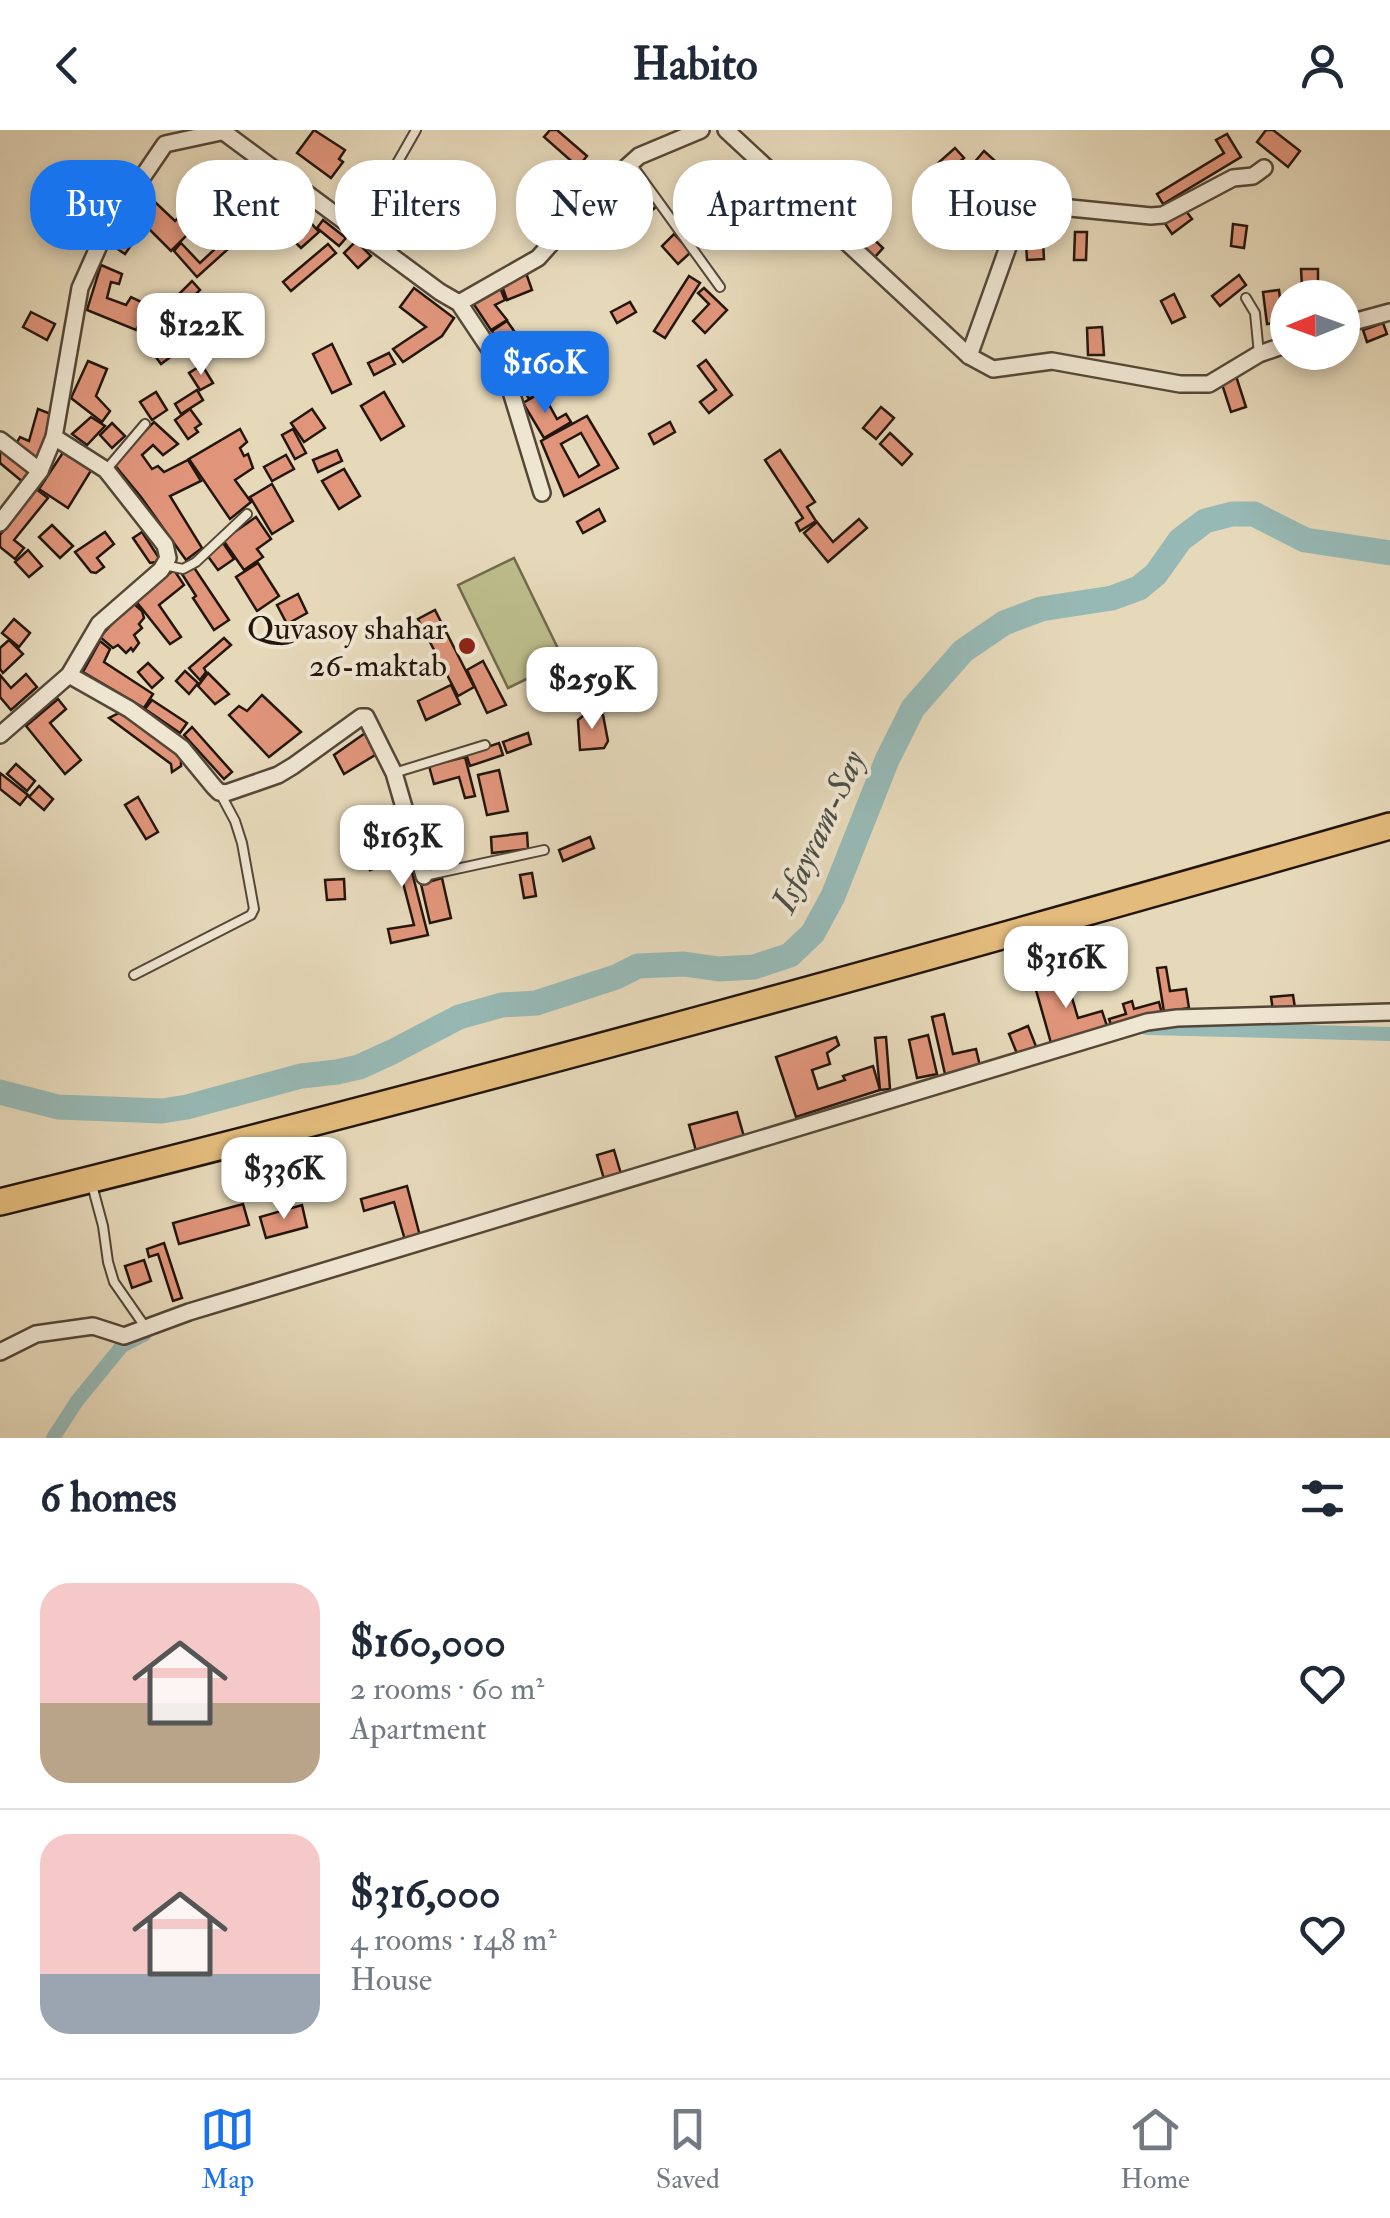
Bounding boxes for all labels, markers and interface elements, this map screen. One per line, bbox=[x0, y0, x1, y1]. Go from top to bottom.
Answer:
text: Habito bbox=[632, 37, 758, 93]
icon: back bbox=[40, 38, 95, 93]
icon: person bbox=[1295, 38, 1350, 93]
chip: Buy bbox=[30, 160, 156, 250]
chip: Rent bbox=[176, 160, 315, 250]
chip: Filters bbox=[335, 160, 496, 250]
chip: New bbox=[516, 160, 653, 250]
chip: Apartment bbox=[673, 160, 892, 250]
chip: House bbox=[912, 160, 1072, 250]
north arrow bbox=[1270, 280, 1360, 370]
map controls bbox=[1270, 280, 1360, 370]
pin: $122K bbox=[131, 293, 271, 378]
text: $122K bbox=[159, 305, 243, 345]
pin: $160K bbox=[475, 331, 615, 416]
text: $160K bbox=[503, 343, 587, 383]
place label: Quvasoy shahar 26-maktab bbox=[247, 609, 447, 686]
marker: Quvasoy shahar 26-maktab bbox=[456, 635, 478, 657]
pin: $259K bbox=[522, 647, 662, 732]
text: $259K bbox=[548, 659, 636, 699]
water label: Isfayram-Say bbox=[761, 743, 876, 921]
pin: $163K bbox=[332, 805, 472, 890]
text: $163K bbox=[362, 817, 442, 857]
pin: $316K bbox=[996, 926, 1136, 1011]
text: $316K bbox=[1026, 938, 1106, 978]
pin: $336K bbox=[214, 1137, 354, 1222]
text: $336K bbox=[243, 1149, 325, 1189]
icon: filters bbox=[1295, 1471, 1350, 1526]
text: 6 homes bbox=[40, 1472, 177, 1524]
text: $160,000 bbox=[350, 1617, 506, 1669]
icon: home bbox=[120, 1623, 240, 1743]
icon: heart bbox=[1295, 1656, 1350, 1711]
text: 2 rooms · 60 m² bbox=[350, 1669, 544, 1709]
text: Apartment bbox=[350, 1709, 487, 1749]
text: $316,000 bbox=[350, 1868, 500, 1920]
icon: home bbox=[120, 1874, 240, 1994]
icon: heart bbox=[1295, 1907, 1350, 1962]
text: 4 rooms · 148 m² bbox=[350, 1920, 556, 1960]
text: House bbox=[350, 1960, 432, 2000]
tab: Map bbox=[200, 2102, 255, 2197]
tab: Saved bbox=[656, 2102, 720, 2197]
tab: Home bbox=[1120, 2102, 1190, 2197]

